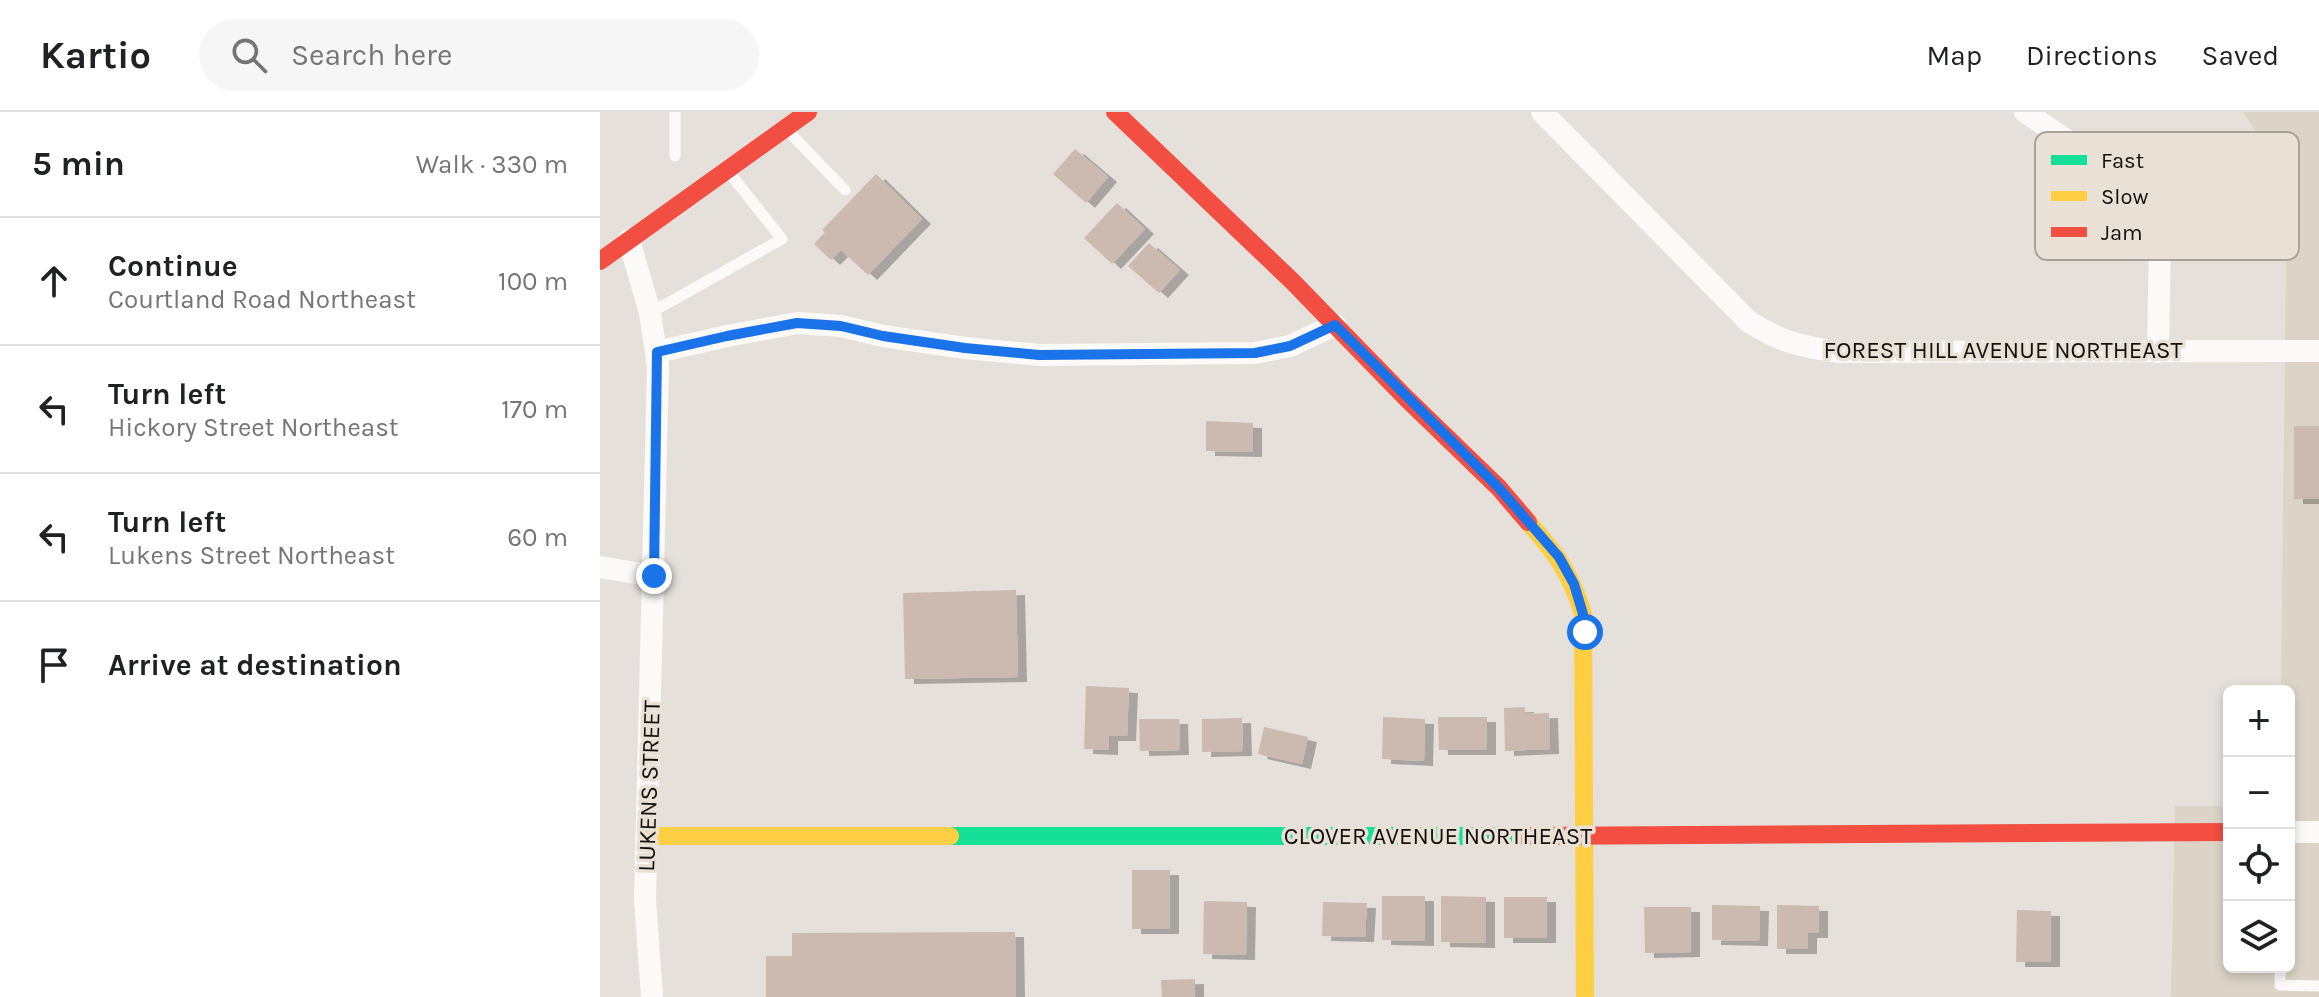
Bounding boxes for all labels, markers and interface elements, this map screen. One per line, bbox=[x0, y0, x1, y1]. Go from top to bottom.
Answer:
search box bbox=[199, 19, 759, 91]
text: Kartio bbox=[40, 33, 151, 78]
icon: search bbox=[227, 33, 271, 77]
text: Search here bbox=[291, 37, 452, 73]
text: Map bbox=[1927, 39, 1982, 72]
text: Directions bbox=[2026, 39, 2158, 72]
text: Saved bbox=[2202, 39, 2279, 72]
legend bbox=[2035, 132, 2299, 260]
text: 5 min bbox=[32, 144, 125, 184]
text: Fast bbox=[2101, 148, 2144, 174]
text: Walk · 330 m bbox=[416, 149, 568, 180]
text: Slow bbox=[2101, 184, 2148, 210]
text: Jam bbox=[2101, 220, 2143, 246]
text: Continue bbox=[108, 248, 238, 284]
icon: ahead bbox=[32, 259, 76, 303]
text: 100 m bbox=[498, 266, 568, 297]
text: Courtland Road Northeast bbox=[108, 284, 416, 315]
street label: FOREST HILL AVENUE NORTHEAST bbox=[1823, 336, 2183, 364]
text: Turn left bbox=[108, 376, 226, 412]
icon: left bbox=[32, 387, 76, 431]
text: 170 m bbox=[501, 394, 568, 425]
text: Hickory Street Northeast bbox=[108, 412, 399, 443]
text: Turn left bbox=[108, 504, 226, 540]
icon: left bbox=[32, 515, 76, 559]
text: 60 m bbox=[507, 522, 568, 553]
text: Lukens Street Northeast bbox=[108, 540, 395, 571]
route end bbox=[636, 558, 672, 594]
route start bbox=[1567, 614, 1603, 650]
icon: arrive bbox=[32, 643, 76, 687]
text: Arrive at destination bbox=[108, 647, 402, 683]
map controls bbox=[2223, 685, 2295, 973]
button: + bbox=[2223, 685, 2295, 757]
street label: LUKENS STREET bbox=[632, 700, 666, 872]
button: − bbox=[2223, 757, 2295, 829]
street label: CLOVER AVENUE NORTHEAST bbox=[1284, 822, 1592, 850]
button: locate bbox=[2223, 829, 2295, 901]
button: layers bbox=[2223, 901, 2295, 973]

